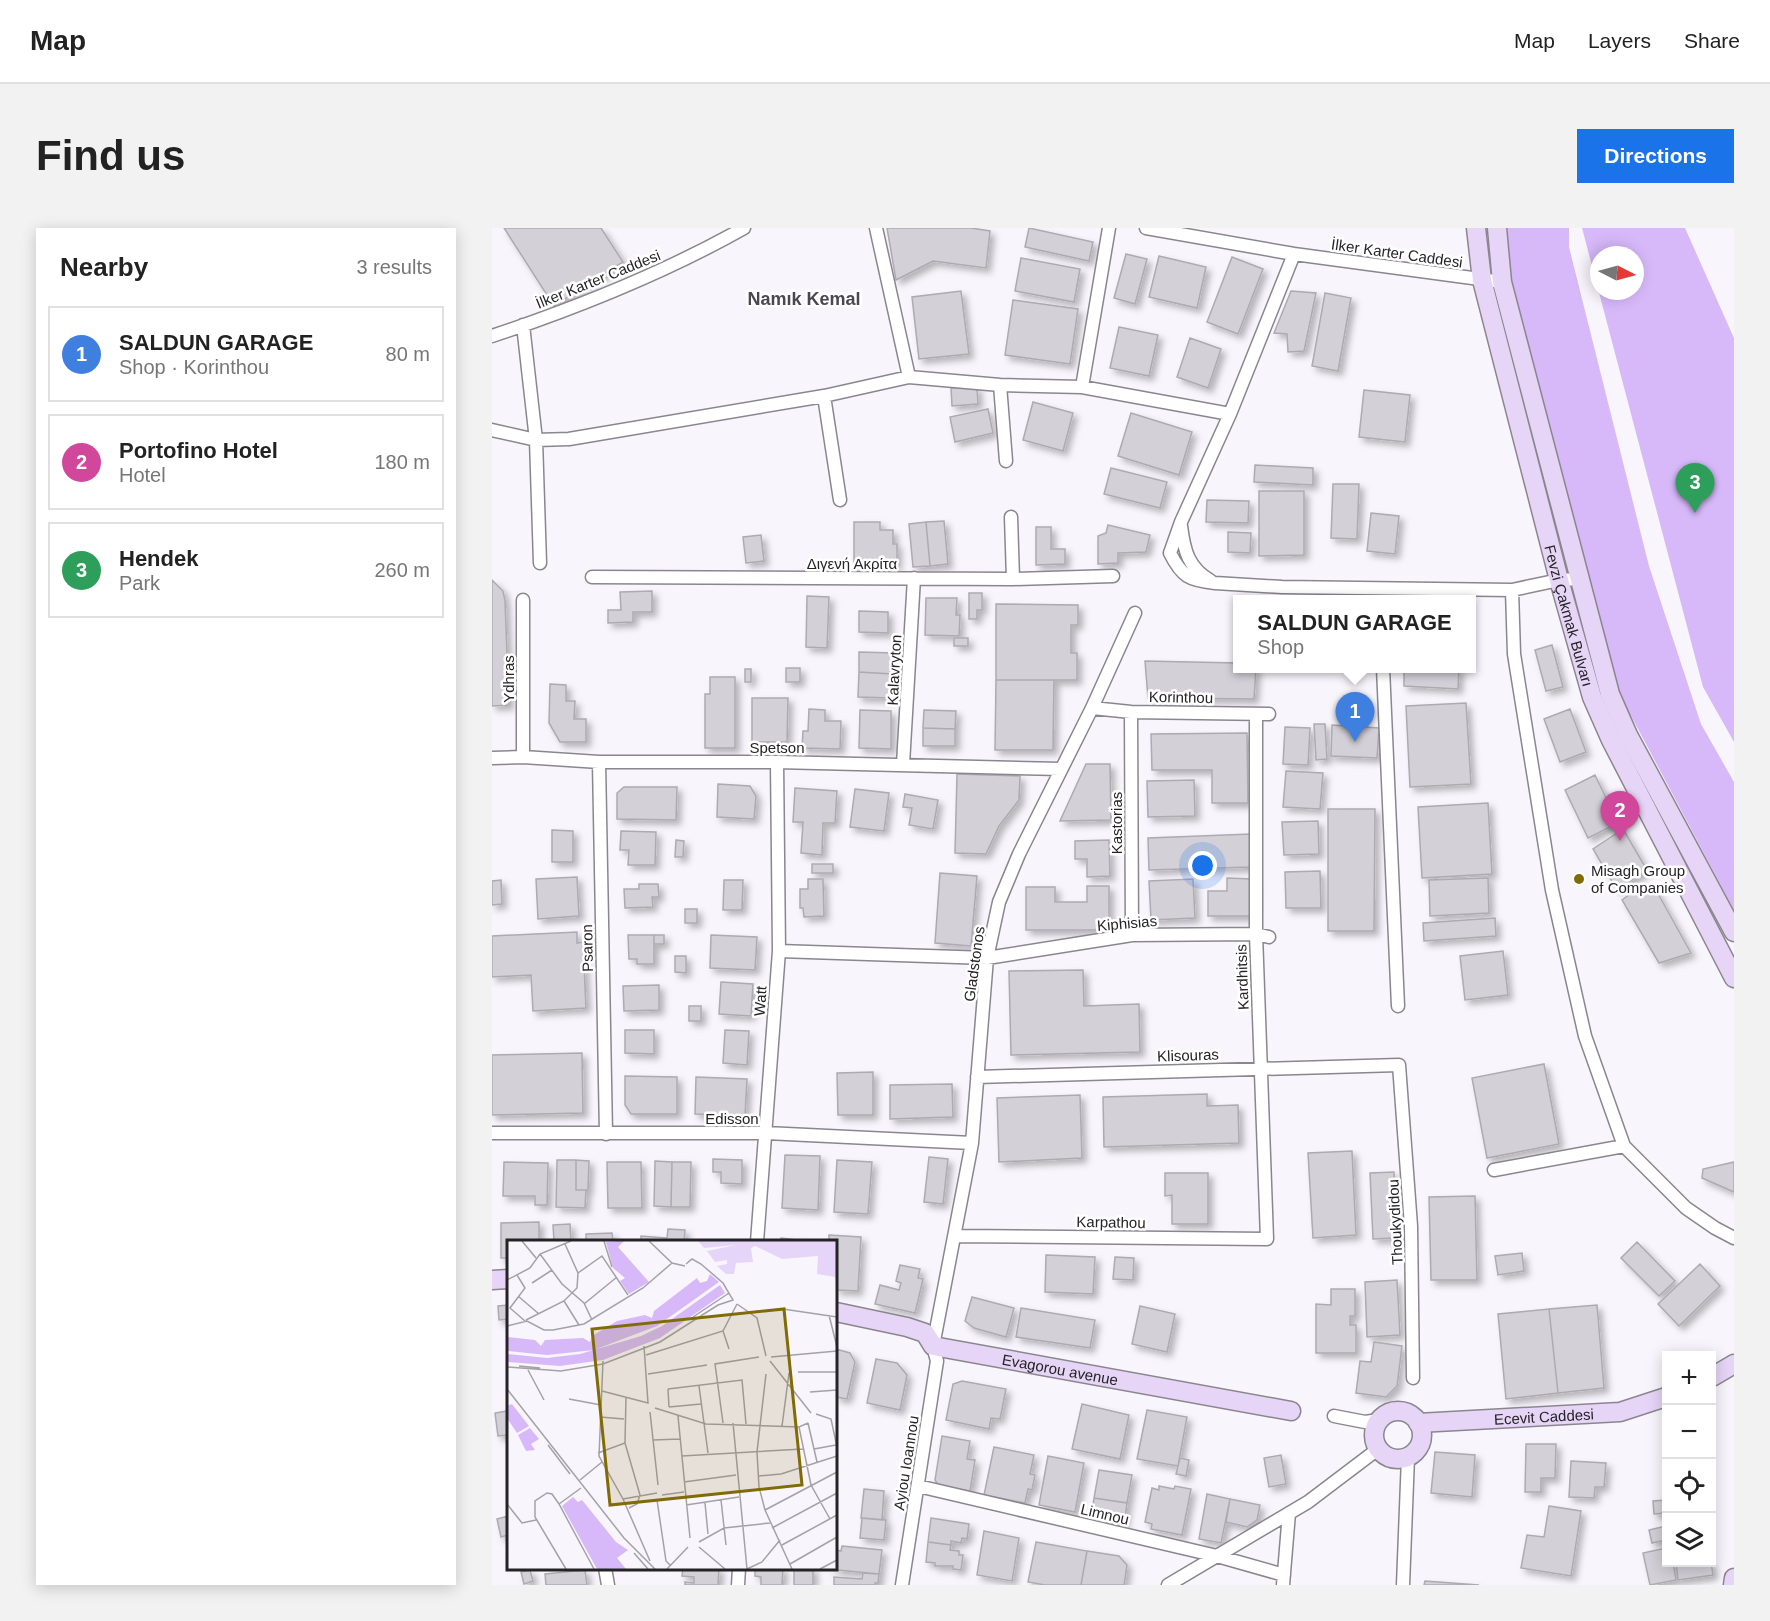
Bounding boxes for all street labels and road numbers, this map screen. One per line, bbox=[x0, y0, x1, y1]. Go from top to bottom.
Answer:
street label: İlker Karter Caddesi bbox=[1330, 235, 1464, 271]
street label: İlker Karter Caddesi bbox=[533, 246, 663, 312]
street label: Fevzi Çakmak Bulvarı bbox=[1542, 543, 1597, 688]
street label: Διγενή Ακρίτα bbox=[807, 555, 898, 572]
street label: Kalavryton bbox=[884, 634, 904, 706]
street label: Ydhras bbox=[500, 655, 517, 703]
street label: Korinthou bbox=[1149, 688, 1213, 706]
street label: Spetson bbox=[749, 739, 805, 756]
street label: Kastorias bbox=[1108, 792, 1125, 854]
street label: Kiphisias bbox=[1096, 912, 1158, 934]
street label: Psaron bbox=[578, 924, 596, 972]
street label: Gladstonos bbox=[960, 925, 988, 1003]
street label: Kardhitsis bbox=[1232, 944, 1252, 1010]
street label: Watt bbox=[750, 984, 770, 1017]
street label: Klisouras bbox=[1157, 1045, 1219, 1065]
street label: Edisson bbox=[705, 1110, 759, 1127]
street label: Thoukydidou bbox=[1384, 1179, 1406, 1265]
street label: Karpathou bbox=[1076, 1213, 1146, 1231]
street label: Evagorou avenue bbox=[1001, 1350, 1120, 1388]
street label: Ecevit Caddesi bbox=[1493, 1405, 1594, 1427]
street label: Ayiou Ioannou bbox=[890, 1414, 922, 1512]
street label: Limnou bbox=[1079, 1500, 1131, 1528]

